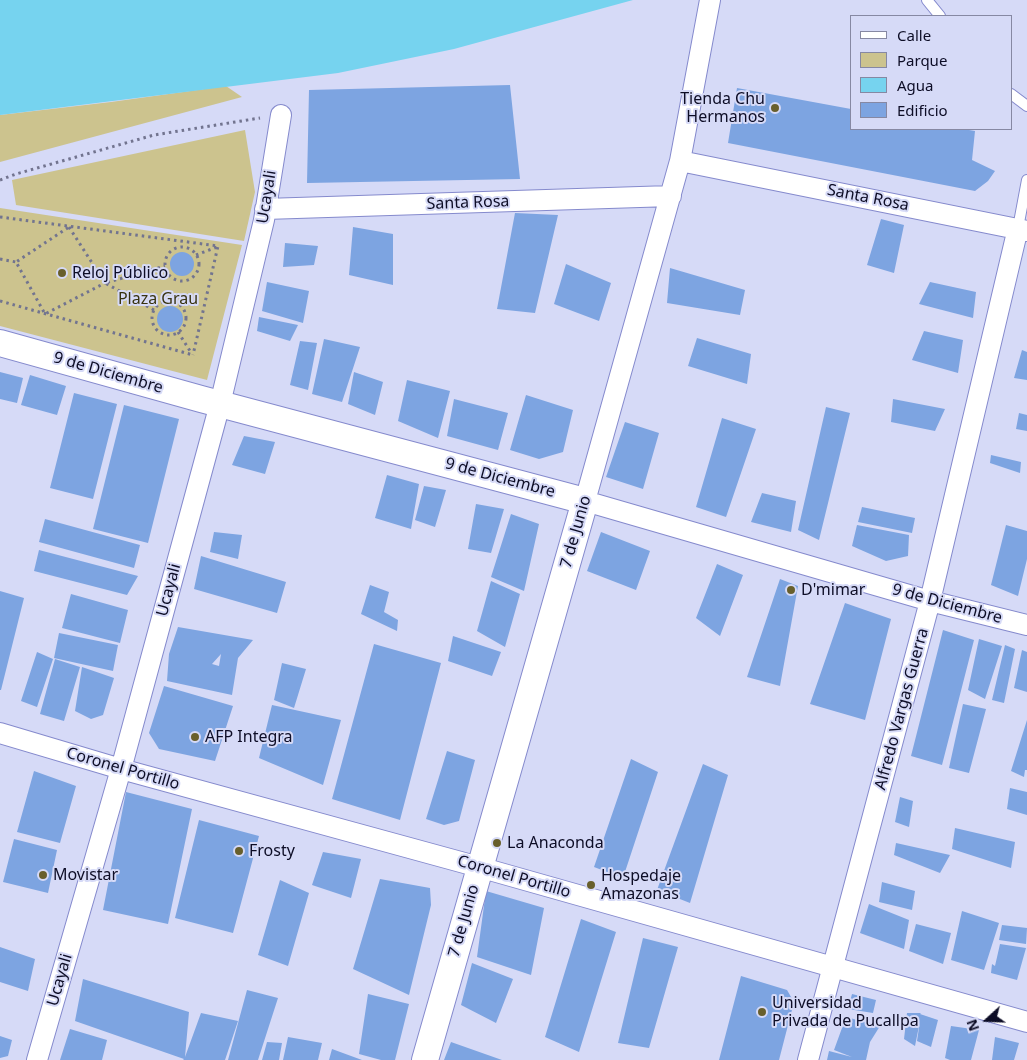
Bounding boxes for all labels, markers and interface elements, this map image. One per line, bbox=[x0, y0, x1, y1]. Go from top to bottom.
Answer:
legend bbox=[850, 15, 1012, 130]
text: Calle bbox=[897, 25, 931, 45]
text: Parque bbox=[897, 50, 947, 70]
text: Agua bbox=[897, 75, 934, 95]
place label: Tienda Chu Hermanos bbox=[680, 89, 765, 127]
text: Edificio bbox=[897, 100, 948, 120]
marker: Tienda Chu Hermanos bbox=[769, 102, 781, 114]
street label: Ucayali bbox=[253, 169, 281, 225]
street label: Santa Rosa bbox=[826, 181, 910, 215]
street label: Santa Rosa bbox=[426, 192, 510, 214]
place label: Reloj Público bbox=[72, 263, 168, 283]
marker: Reloj Público bbox=[56, 267, 68, 279]
park label: Plaza Grau bbox=[118, 289, 198, 309]
street label: 9 de Diciembre bbox=[51, 348, 165, 398]
street label: 9 de Diciembre bbox=[443, 454, 557, 502]
street label: 7 de Junio bbox=[557, 494, 595, 570]
street label: Ucayali bbox=[153, 562, 185, 618]
place label: D'mimar bbox=[801, 580, 865, 600]
street label: 9 de Diciembre bbox=[890, 580, 1004, 628]
marker: D'mimar bbox=[785, 584, 797, 596]
street label: Alfredo Vargas Guerra bbox=[871, 626, 933, 792]
place label: AFP Integra bbox=[205, 727, 293, 747]
marker: AFP Integra bbox=[189, 731, 201, 743]
street label: Coronel Portillo bbox=[64, 744, 182, 794]
place label: La Anaconda bbox=[507, 833, 604, 853]
marker: La Anaconda bbox=[491, 837, 503, 849]
place label: Frosty bbox=[249, 841, 295, 861]
marker: Frosty bbox=[233, 845, 245, 857]
street label: Coronel Portillo bbox=[455, 852, 573, 902]
place label: Movistar bbox=[53, 865, 118, 885]
place label: Hospedaje Amazonas bbox=[601, 866, 681, 904]
marker: Movistar bbox=[37, 869, 49, 881]
marker: Hospedaje Amazonas bbox=[585, 879, 597, 891]
street label: 7 de Junio bbox=[445, 883, 483, 959]
street label: Ucayali bbox=[43, 952, 77, 1008]
place label: Universidad Privada de Pucallpa bbox=[772, 993, 919, 1031]
north arrow bbox=[962, 995, 1012, 1045]
marker: Universidad Privada de Pucallpa bbox=[756, 1006, 768, 1018]
text: N bbox=[962, 1017, 983, 1034]

